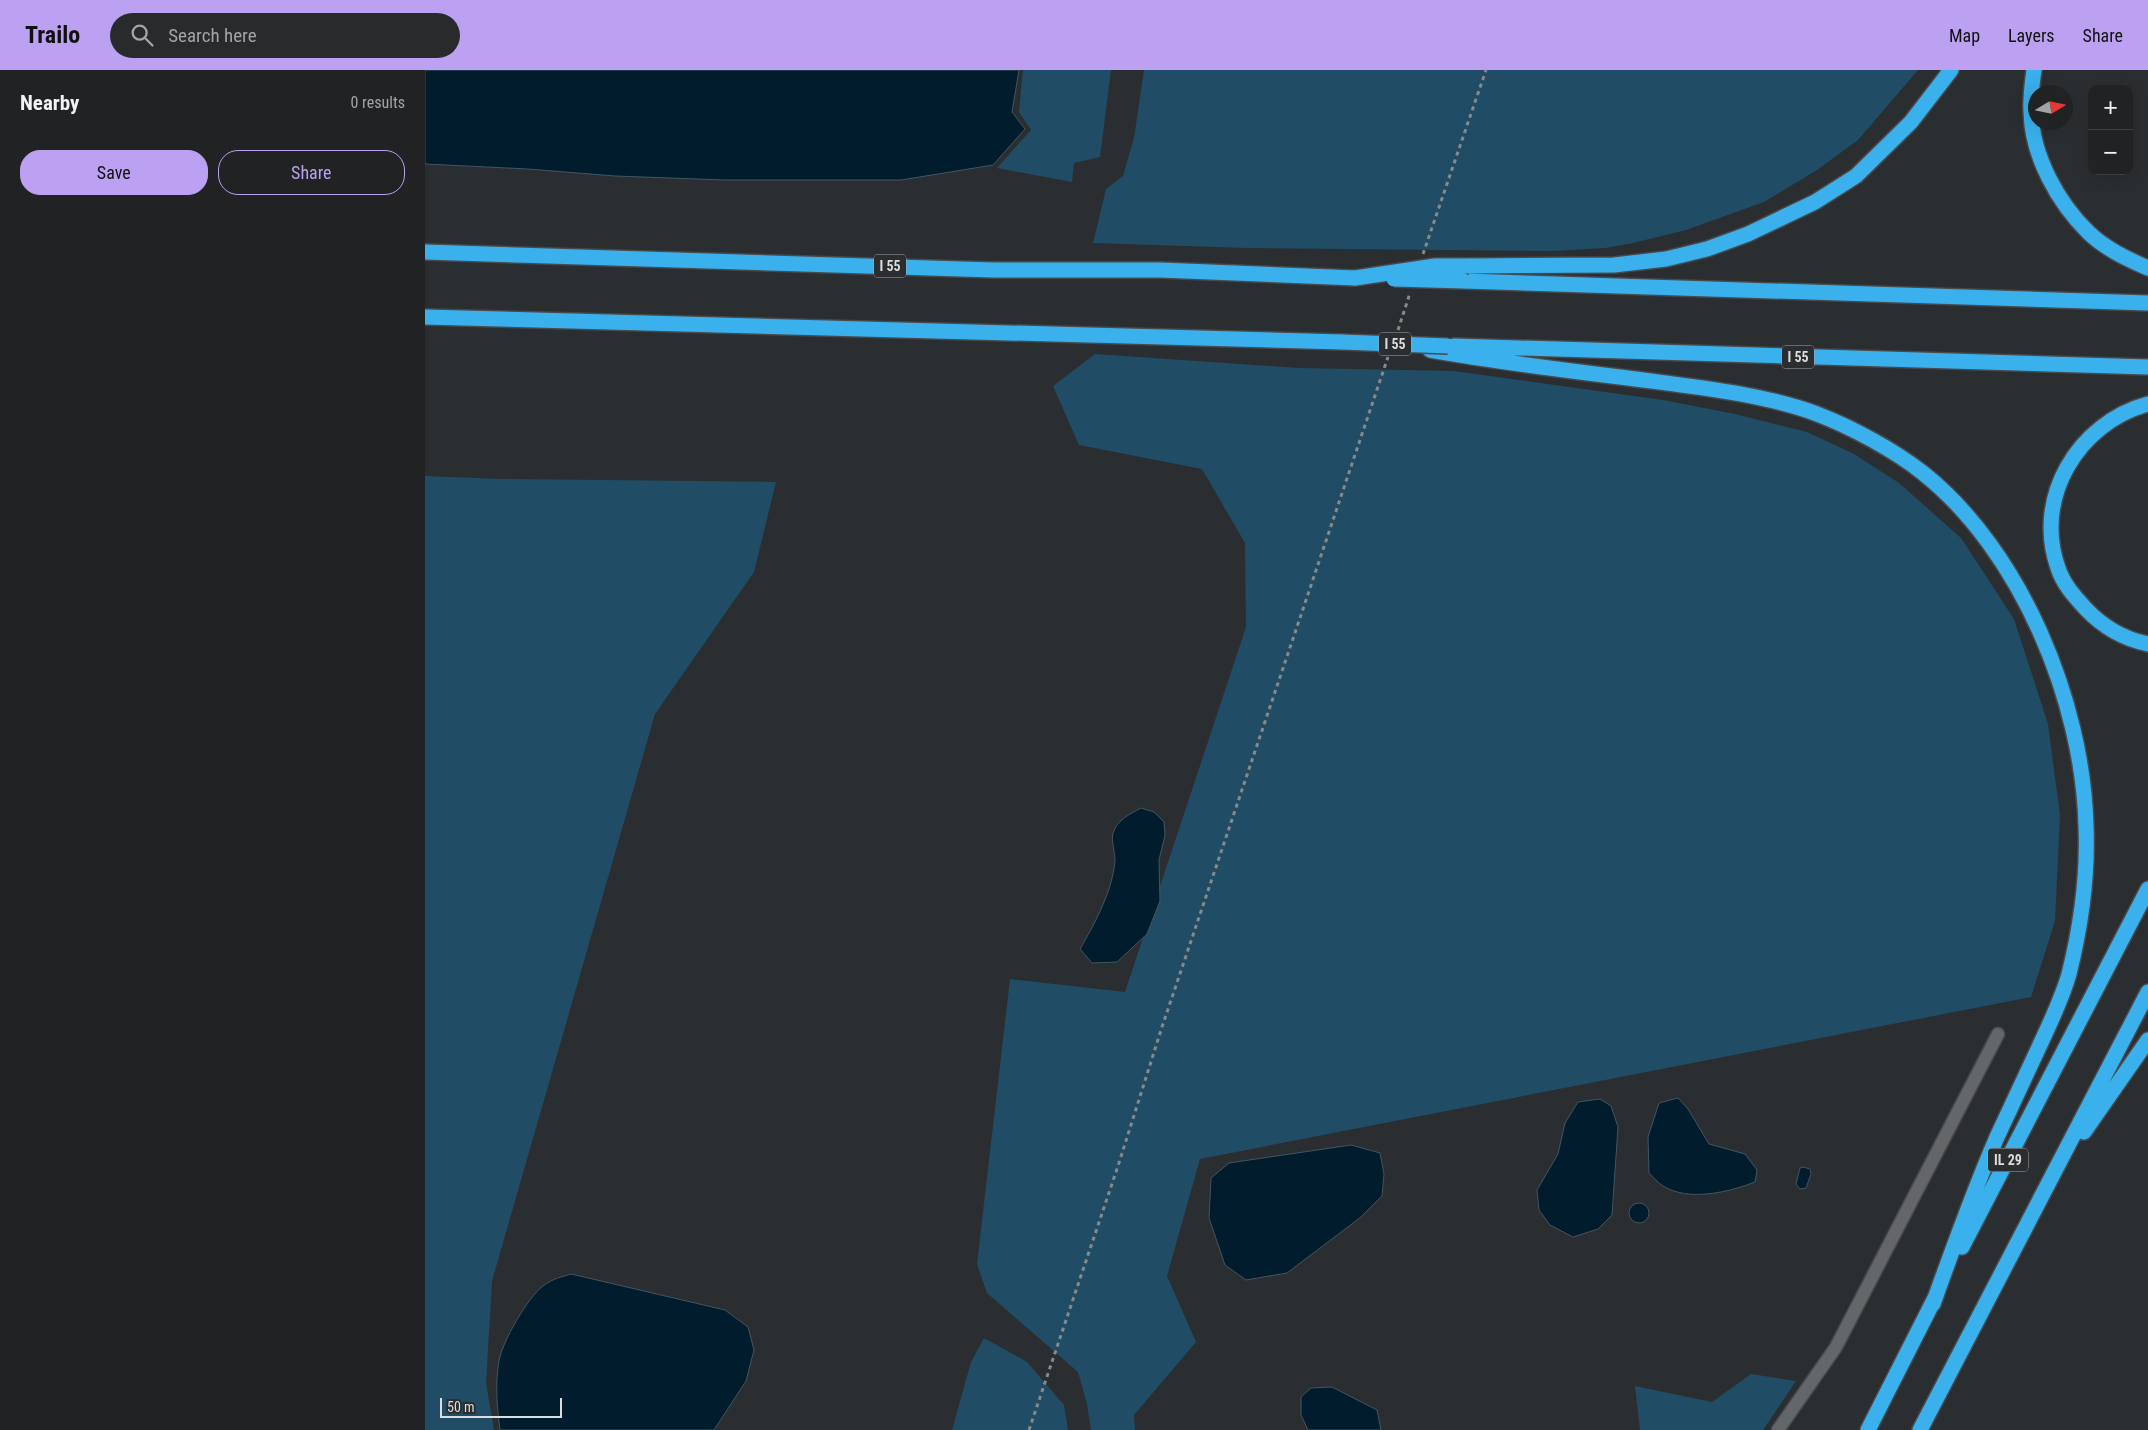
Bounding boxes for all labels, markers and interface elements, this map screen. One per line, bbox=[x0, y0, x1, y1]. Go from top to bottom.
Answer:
search box bbox=[110, 13, 460, 58]
text: Trailo bbox=[25, 21, 80, 49]
icon: search bbox=[128, 21, 156, 49]
text: Search here bbox=[168, 24, 257, 47]
text: Map bbox=[1949, 25, 1980, 46]
text: Layers bbox=[2008, 25, 2055, 46]
text: Share bbox=[2083, 25, 2123, 46]
north arrow bbox=[2028, 85, 2073, 130]
map controls bbox=[2088, 85, 2133, 175]
button: + bbox=[2088, 85, 2133, 130]
text: Nearby bbox=[20, 91, 79, 115]
text: 0 results bbox=[350, 93, 405, 112]
button: − bbox=[2088, 130, 2133, 175]
button: Save bbox=[20, 150, 208, 195]
button: Share bbox=[218, 150, 405, 195]
road number: I 55 bbox=[874, 255, 906, 278]
road number: I 55 bbox=[1379, 332, 1411, 356]
road number: I 55 bbox=[1782, 346, 1814, 368]
road number: IL 29 bbox=[1988, 1148, 2028, 1172]
scale bar bbox=[440, 1395, 563, 1418]
text: 50 m bbox=[447, 1399, 475, 1415]

